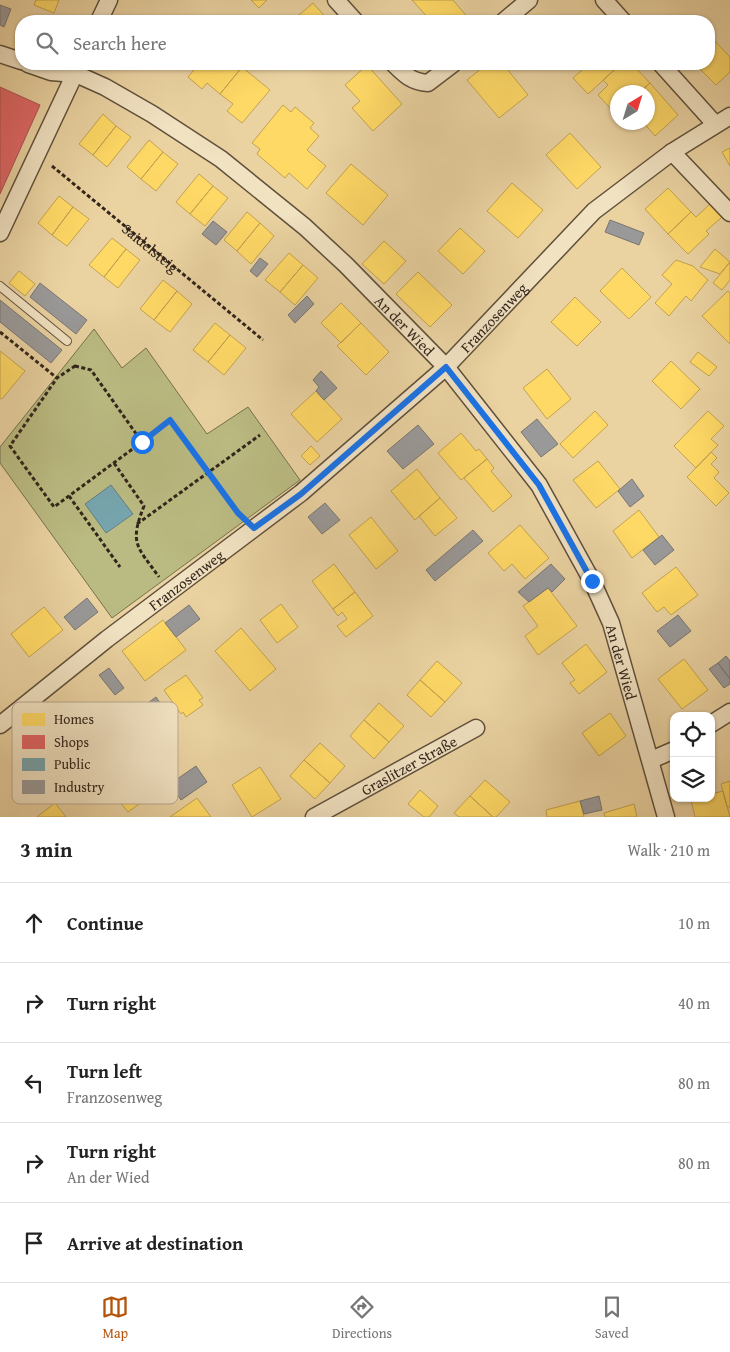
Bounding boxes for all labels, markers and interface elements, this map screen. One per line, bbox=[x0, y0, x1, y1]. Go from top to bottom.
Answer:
search box bbox=[15, 15, 715, 70]
icon: search bbox=[33, 29, 61, 57]
text: Search here bbox=[73, 29, 167, 57]
north arrow bbox=[610, 85, 655, 130]
street label: Saidelsteig bbox=[118, 218, 184, 277]
street label: Franzosenweg bbox=[455, 277, 532, 357]
street label: An der Wied bbox=[370, 290, 440, 360]
route start bbox=[131, 431, 154, 454]
street label: Franzosenweg bbox=[144, 544, 228, 615]
route end bbox=[581, 570, 604, 593]
street label: An der Wied bbox=[601, 622, 643, 702]
legend bbox=[12, 702, 178, 804]
text: Homes bbox=[54, 709, 94, 729]
map controls bbox=[670, 712, 715, 802]
button: locate bbox=[670, 712, 715, 757]
street label: Graslitzer Straße bbox=[357, 730, 460, 800]
text: Shops bbox=[54, 732, 89, 752]
text: Public bbox=[54, 754, 90, 774]
button: layers bbox=[670, 757, 715, 802]
text: Industry bbox=[54, 777, 104, 797]
text: 3 min bbox=[20, 834, 72, 865]
text: Walk · 210 m bbox=[627, 838, 710, 862]
icon: ahead bbox=[20, 909, 48, 937]
text: Continue bbox=[67, 909, 144, 937]
text: 10 m bbox=[678, 911, 710, 935]
icon: right bbox=[20, 989, 48, 1017]
text: Turn right bbox=[67, 989, 156, 1017]
text: 40 m bbox=[678, 991, 710, 1015]
text: Turn left bbox=[67, 1057, 142, 1085]
icon: left bbox=[20, 1069, 48, 1097]
text: 80 m bbox=[678, 1071, 710, 1095]
text: Franzosenweg bbox=[67, 1085, 162, 1109]
text: Turn right bbox=[67, 1137, 156, 1165]
icon: right bbox=[20, 1149, 48, 1177]
text: 80 m bbox=[678, 1151, 710, 1175]
text: An der Wied bbox=[67, 1165, 150, 1189]
icon: arrive bbox=[20, 1229, 48, 1257]
text: Arrive at destination bbox=[67, 1229, 243, 1257]
tab: Map bbox=[101, 1293, 129, 1343]
tab: Directions bbox=[332, 1293, 392, 1343]
tab: Saved bbox=[595, 1293, 629, 1343]

